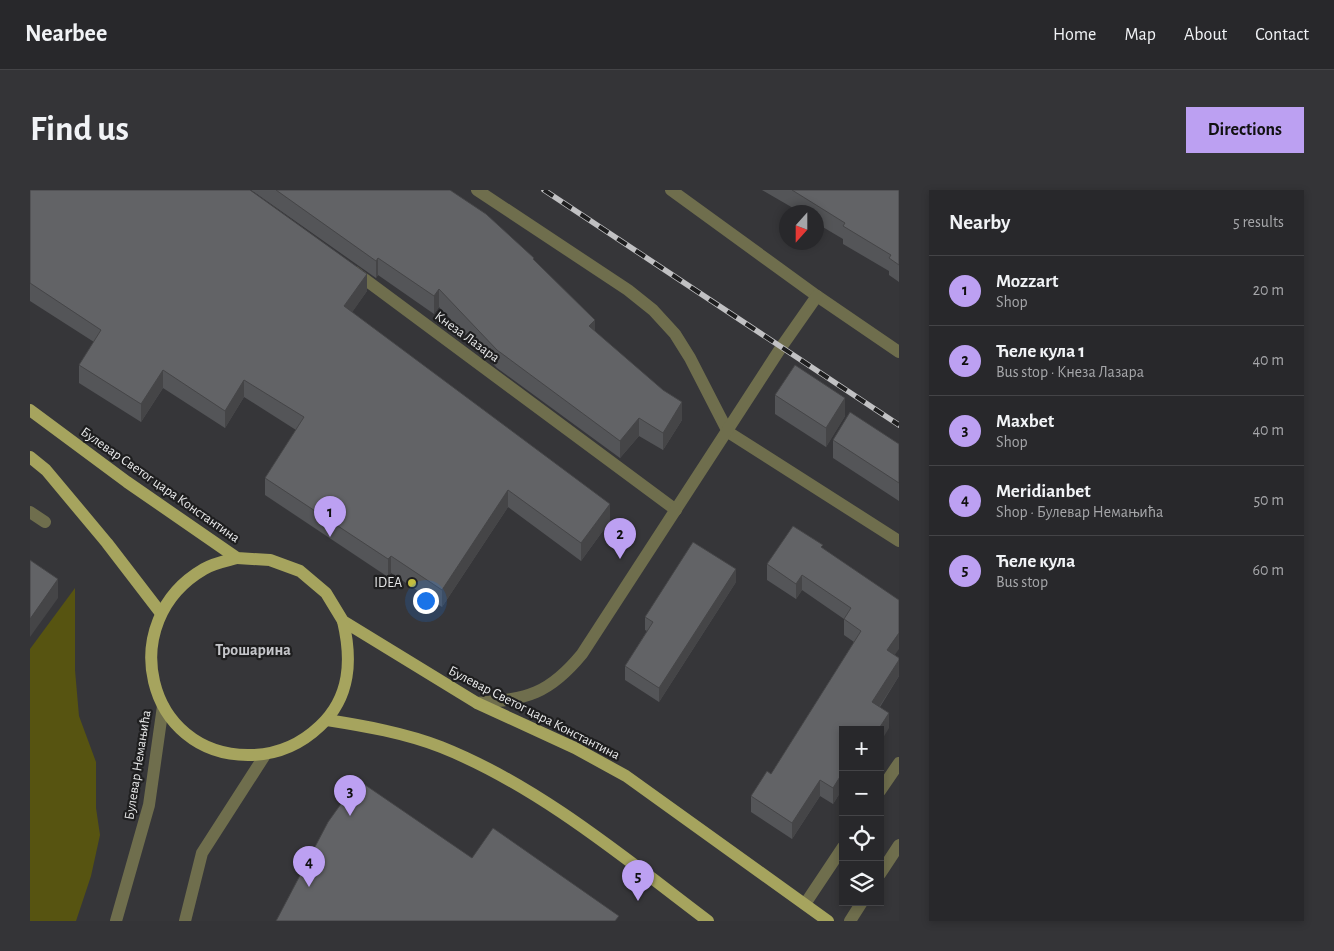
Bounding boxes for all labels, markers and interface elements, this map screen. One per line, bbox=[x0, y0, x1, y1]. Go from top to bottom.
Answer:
text: Nearbee bbox=[25, 22, 107, 46]
text: Home bbox=[1053, 26, 1096, 44]
text: Map bbox=[1124, 26, 1156, 44]
text: About bbox=[1184, 26, 1227, 44]
text: Contact bbox=[1255, 26, 1309, 44]
button: Directions bbox=[1186, 107, 1304, 153]
text: Find us bbox=[30, 112, 129, 147]
north arrow bbox=[779, 205, 824, 250]
text: Nearby bbox=[949, 212, 1010, 233]
text: 5 results bbox=[1233, 214, 1284, 230]
text: Mozzart bbox=[996, 272, 1058, 291]
text: 1 bbox=[962, 282, 968, 298]
text: 20 m bbox=[1253, 282, 1284, 298]
text: Shop bbox=[996, 294, 1028, 310]
street label: Кнеза Лазара bbox=[432, 309, 502, 365]
text: Ћеле кула 1 bbox=[996, 342, 1085, 361]
text: 2 bbox=[961, 352, 969, 368]
text: 40 m bbox=[1252, 352, 1284, 368]
text: Bus stop · Кнеза Лазара bbox=[996, 364, 1144, 380]
text: Maxbet bbox=[996, 412, 1054, 431]
text: 3 bbox=[962, 422, 968, 438]
text: 40 m bbox=[1252, 422, 1284, 438]
street label: Булевар Светог цара Константина bbox=[78, 425, 242, 546]
text: Shop bbox=[996, 434, 1028, 450]
text: Meridianbet bbox=[996, 482, 1091, 501]
text: 4 bbox=[961, 492, 969, 508]
text: 50 m bbox=[1253, 492, 1284, 508]
pin: 1 bbox=[314, 496, 346, 537]
text: Shop · Булевар Немањића bbox=[996, 504, 1163, 520]
pin: 2 bbox=[604, 518, 636, 559]
text: Ћеле кула bbox=[996, 552, 1075, 571]
text: 5 bbox=[962, 562, 968, 578]
text: 60 m bbox=[1253, 562, 1284, 578]
text: Bus stop bbox=[996, 574, 1048, 590]
place label: IDEA bbox=[374, 576, 402, 590]
marker: IDEA bbox=[406, 577, 418, 589]
your location bbox=[413, 588, 439, 614]
district label: Трошарина bbox=[215, 642, 291, 658]
street label: Булевар Светог цара Константина bbox=[446, 664, 623, 763]
street label: Булевар Немањића bbox=[122, 709, 154, 821]
map controls bbox=[839, 726, 884, 906]
button: + bbox=[839, 726, 884, 771]
button: − bbox=[839, 771, 884, 816]
pin: 3 bbox=[334, 775, 366, 816]
button: locate bbox=[839, 816, 884, 861]
pin: 4 bbox=[293, 846, 325, 887]
pin: 5 bbox=[622, 860, 654, 901]
button: layers bbox=[839, 861, 884, 906]

